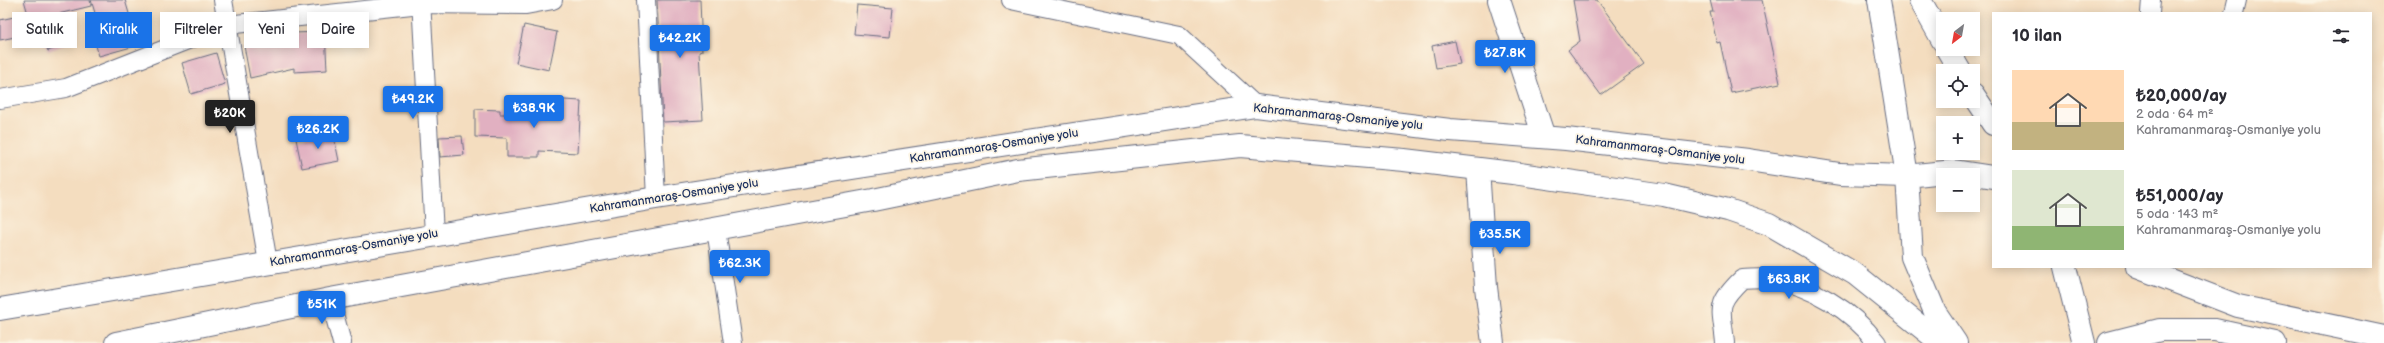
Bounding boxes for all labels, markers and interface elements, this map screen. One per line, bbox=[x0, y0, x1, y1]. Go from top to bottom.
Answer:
chip: Satılık bbox=[12, 12, 77, 48]
chip: Kiralık bbox=[85, 12, 152, 48]
chip: Filtreler bbox=[160, 12, 236, 48]
chip: Yeni bbox=[244, 12, 299, 48]
chip: Daire bbox=[307, 12, 369, 48]
north arrow bbox=[1936, 12, 1980, 56]
map controls bbox=[1936, 12, 1980, 212]
pin: ₺42.2K bbox=[647, 25, 713, 59]
icon: filters bbox=[2330, 25, 2352, 47]
text: 10 ilan bbox=[2012, 26, 2062, 46]
text: ₺42.2K bbox=[659, 30, 701, 46]
pin: ₺27.8K bbox=[1472, 40, 1538, 74]
text: ₺27.8K bbox=[1484, 45, 1526, 61]
button: locate bbox=[1936, 64, 1980, 108]
pin: ₺49.2K bbox=[380, 86, 446, 120]
icon: home bbox=[2044, 86, 2092, 134]
text: ₺20,000/ay bbox=[2136, 86, 2227, 106]
text: ₺49.2K bbox=[392, 91, 434, 107]
pin: ₺38.9K bbox=[501, 95, 567, 129]
pin: ₺20K bbox=[206, 100, 254, 134]
text: ₺38.9K bbox=[513, 100, 555, 116]
street label: Kahramanmaraş-Osmaniye yolu bbox=[1252, 101, 1424, 133]
text: ₺20K bbox=[214, 105, 246, 121]
text: 2 oda · 64 m² bbox=[2136, 106, 2214, 122]
pin: ₺26.2K bbox=[285, 116, 351, 150]
button: + bbox=[1936, 116, 1980, 160]
text: ₺26.2K bbox=[297, 121, 339, 137]
text: Kahramanmaraş-Osmaniye yolu bbox=[2136, 122, 2321, 138]
street label: Kahramanmaraş-Osmaniye yolu bbox=[909, 125, 1079, 167]
street label: Kahramanmaraş-Osmaniye yolu bbox=[1574, 132, 1746, 168]
button: − bbox=[1936, 168, 1980, 212]
street label: Kahramanmaraş-Osmaniye yolu bbox=[589, 175, 759, 217]
icon: home bbox=[2044, 186, 2092, 234]
text: ₺51,000/ay bbox=[2136, 186, 2223, 206]
text: 5 oda · 143 m² bbox=[2136, 206, 2218, 222]
pin: ₺35.5K bbox=[1467, 221, 1533, 255]
text: Kahramanmaraş-Osmaniye yolu bbox=[2136, 222, 2321, 238]
street label: Kahramanmaraş-Osmaniye yolu bbox=[269, 226, 439, 270]
text: ₺35.5K bbox=[1479, 226, 1521, 242]
pin: ₺62.3K bbox=[707, 250, 773, 284]
text: ₺62.3K bbox=[719, 255, 761, 271]
pin: ₺63.8K bbox=[1756, 266, 1822, 300]
text: ₺63.8K bbox=[1768, 271, 1810, 287]
pin: ₺51K bbox=[298, 291, 346, 325]
text: ₺51K bbox=[307, 296, 337, 312]

